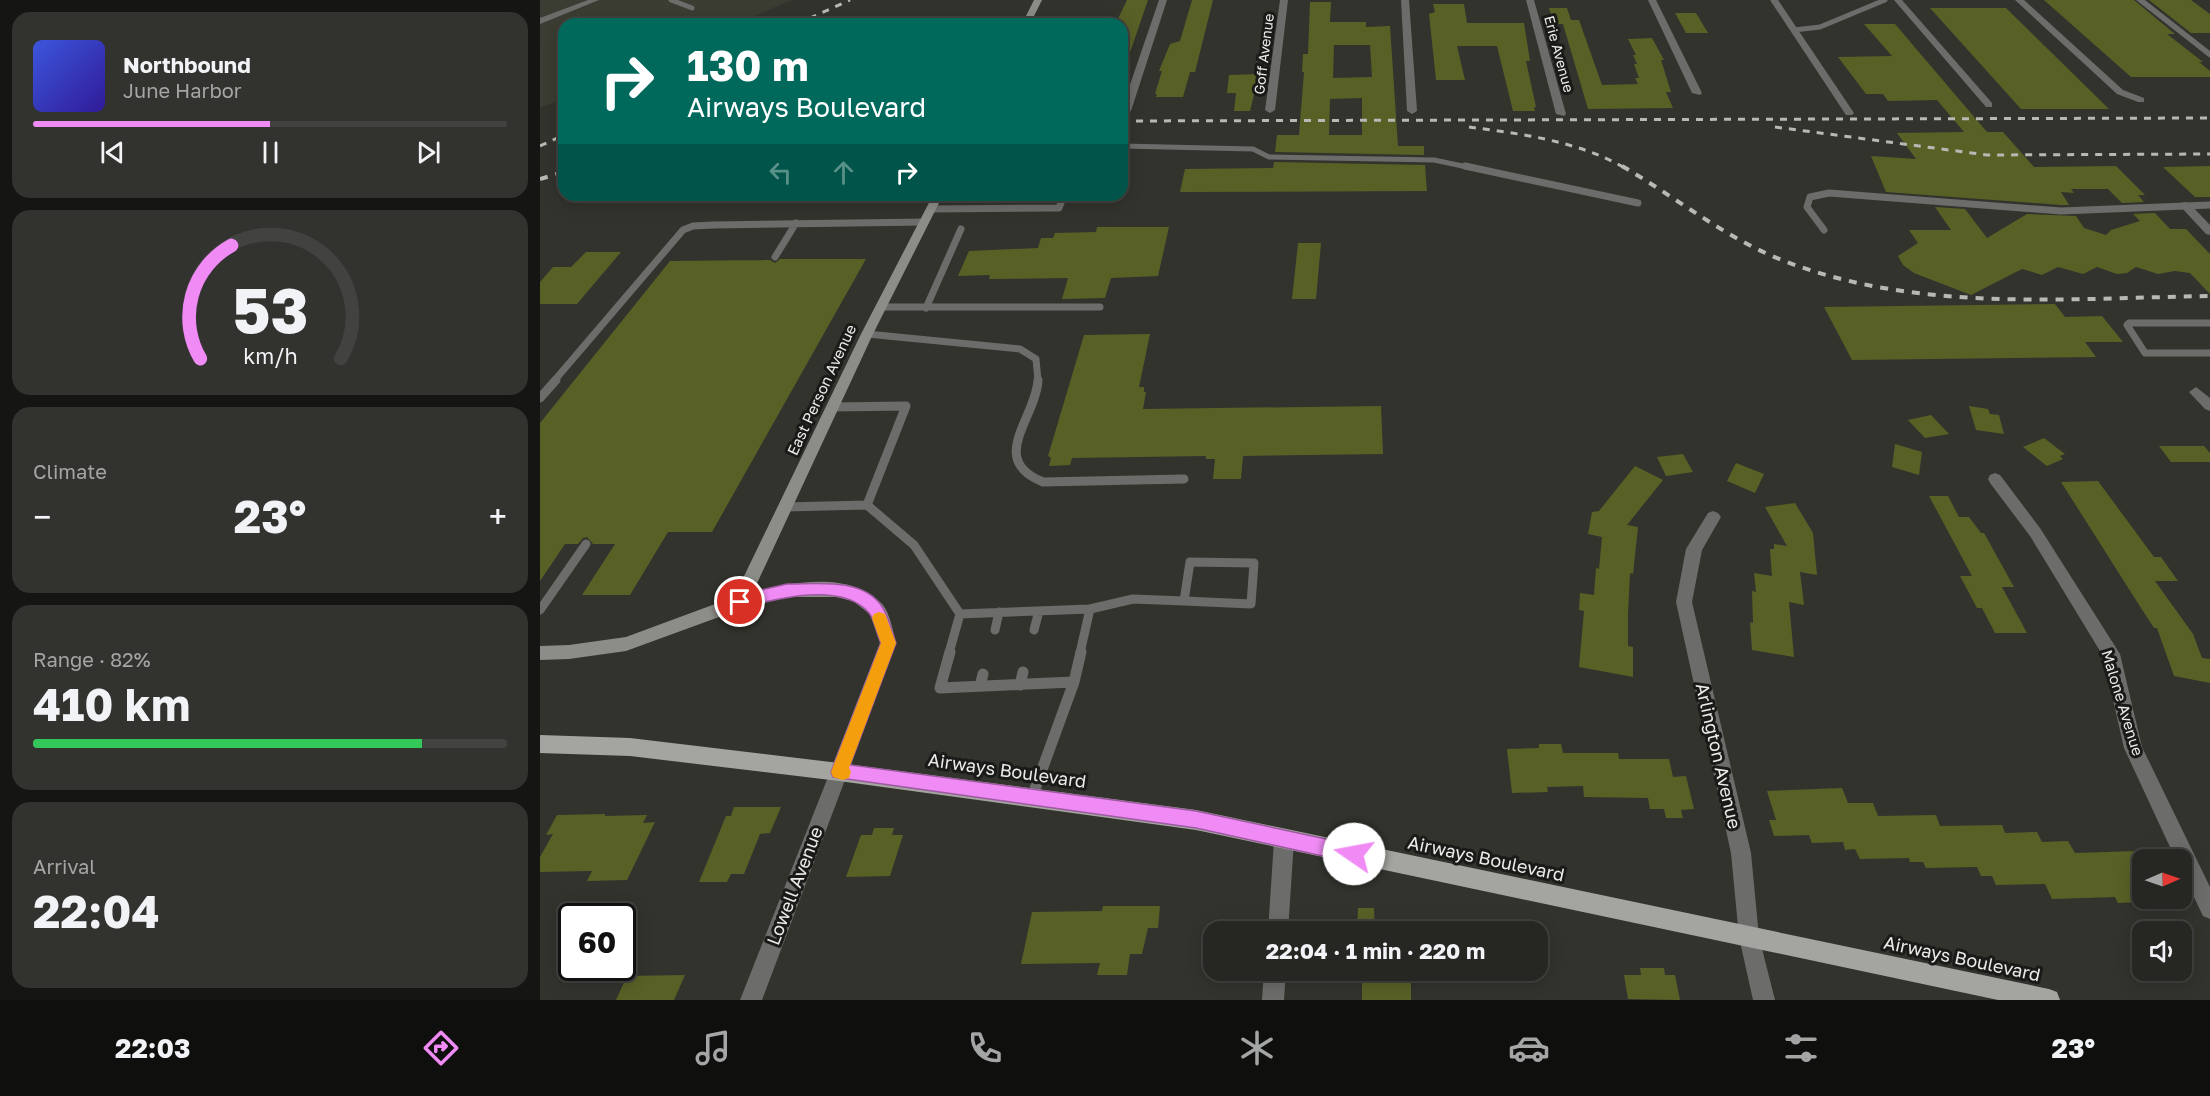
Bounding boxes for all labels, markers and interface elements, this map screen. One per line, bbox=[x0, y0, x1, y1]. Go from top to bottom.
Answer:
street label: Goff Avenue bbox=[1250, 12, 1277, 95]
street label: Erie Avenue bbox=[1541, 14, 1578, 94]
text: 130 m bbox=[687, 40, 809, 90]
icon: right bbox=[588, 42, 666, 120]
text: Northbound bbox=[123, 51, 251, 78]
text: June Harbor bbox=[123, 78, 242, 102]
text: Airways Boulevard bbox=[687, 91, 926, 123]
icon: previous bbox=[96, 136, 129, 169]
icon: pause bbox=[254, 136, 287, 169]
icon: next bbox=[412, 136, 445, 169]
icon: left bbox=[764, 156, 797, 189]
icon: ahead bbox=[827, 156, 860, 189]
icon: right bbox=[890, 156, 923, 189]
text: 53 bbox=[232, 273, 308, 348]
street label: East Person Avenue bbox=[783, 321, 859, 458]
text: km/h bbox=[243, 344, 297, 370]
text: Climate bbox=[33, 459, 107, 483]
text: 23° bbox=[234, 489, 306, 543]
text: − bbox=[33, 497, 51, 536]
text: + bbox=[489, 497, 507, 536]
pin bbox=[714, 576, 765, 627]
icon: arrive bbox=[723, 585, 756, 618]
text: Range · 82% bbox=[33, 647, 151, 671]
street label: Malone Avenue bbox=[2098, 648, 2148, 758]
text: 410 km bbox=[33, 677, 190, 731]
street label: Arlington Avenue bbox=[1692, 681, 1746, 831]
street label: Airways Boulevard bbox=[927, 748, 1088, 792]
position arrow bbox=[1322, 822, 1386, 886]
street label: Lowell Avenue bbox=[761, 823, 827, 948]
street label: Airways Boulevard bbox=[1406, 831, 1566, 885]
north arrow bbox=[2132, 849, 2192, 909]
map controls bbox=[2132, 849, 2192, 981]
text: Arrival bbox=[33, 854, 96, 878]
text: 22:04 bbox=[33, 884, 160, 938]
speed limit sign: 60 bbox=[558, 903, 636, 981]
button: sound bbox=[2132, 921, 2192, 981]
street label: Airways Boulevard bbox=[1882, 931, 2042, 985]
text: 22:04 · 1 min · 220 m bbox=[1266, 937, 1485, 964]
icon: directions bbox=[420, 1027, 462, 1069]
icon: music bbox=[692, 1027, 734, 1069]
icon: phone bbox=[964, 1027, 1006, 1069]
icon: climate bbox=[1236, 1027, 1278, 1069]
icon: car bbox=[1508, 1027, 1550, 1069]
icon: filters bbox=[1780, 1027, 1822, 1069]
text: 22:03 bbox=[115, 1032, 191, 1064]
text: 23° bbox=[2052, 1032, 2095, 1064]

